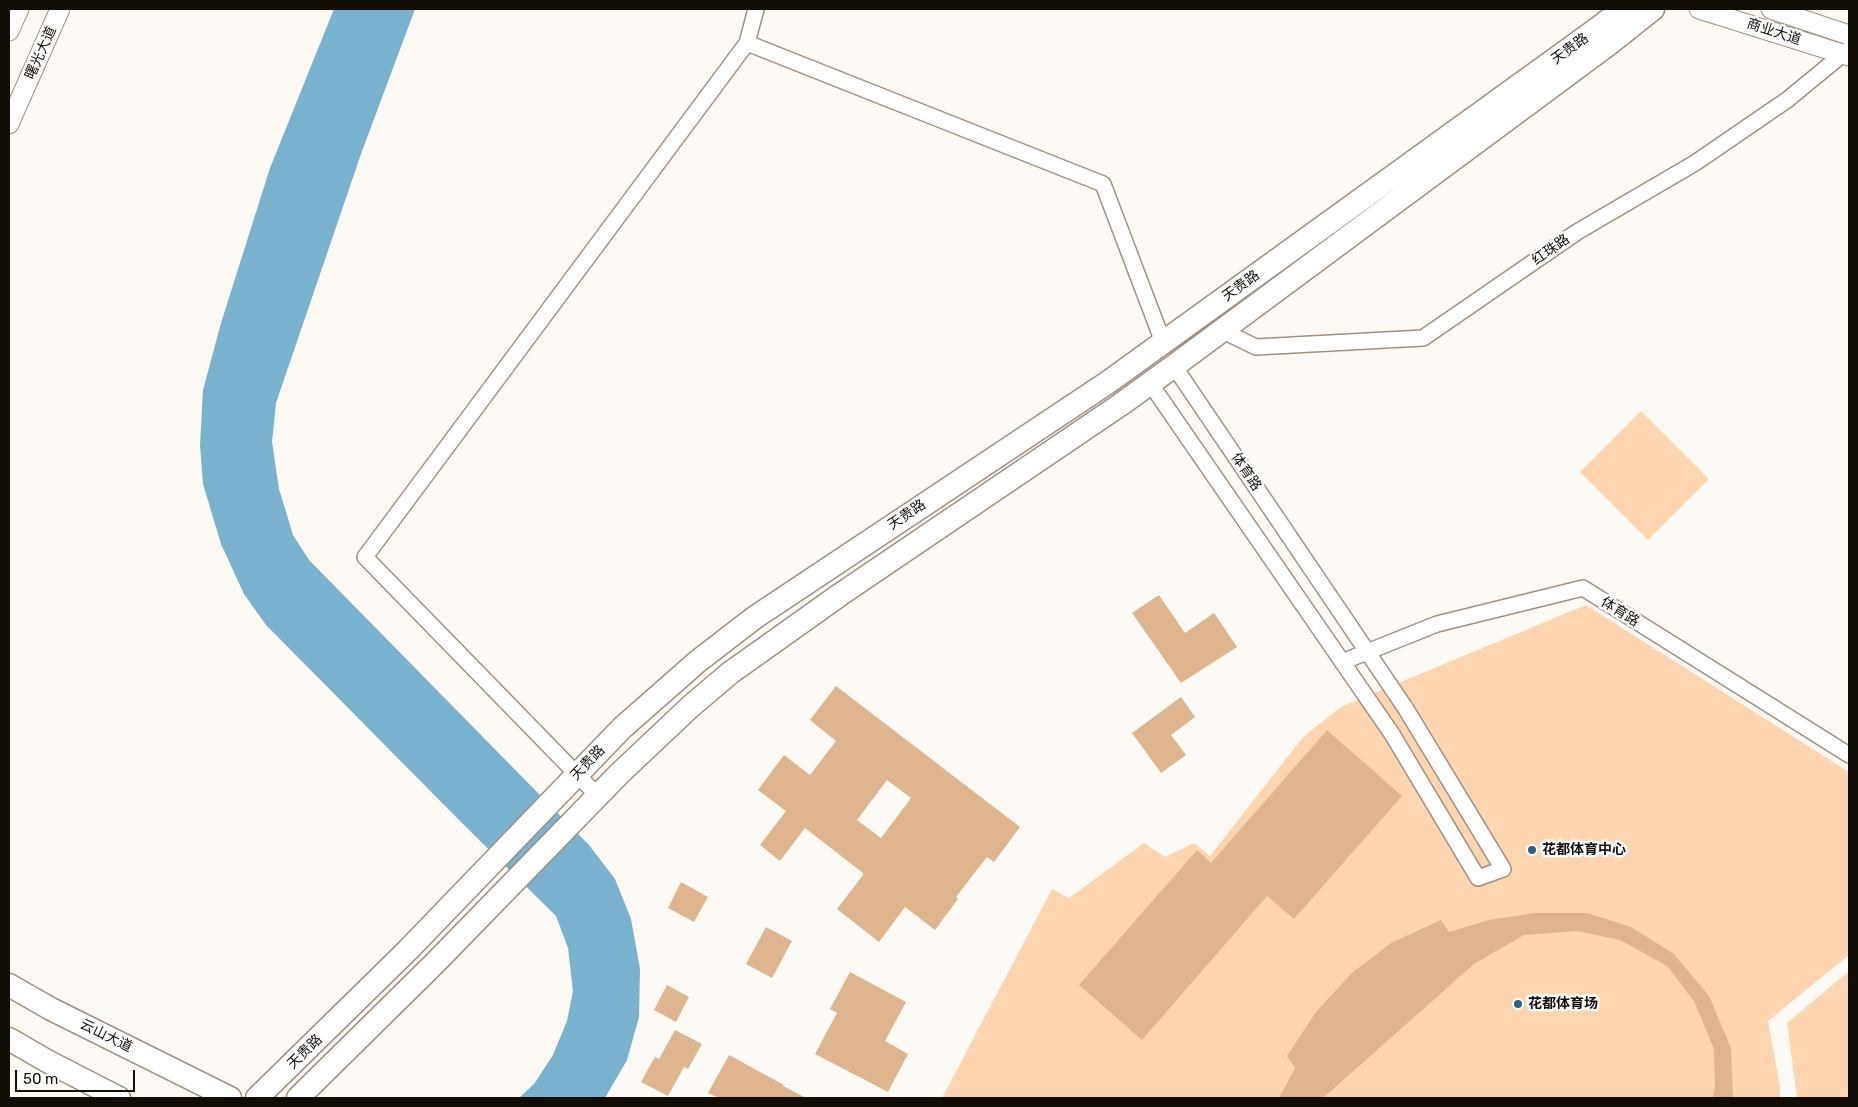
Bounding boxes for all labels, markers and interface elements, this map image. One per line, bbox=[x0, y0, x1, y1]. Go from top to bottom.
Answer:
street label: 商业大道 bbox=[1745, 15, 1803, 49]
street label: 曙光大道 bbox=[22, 24, 60, 82]
street label: 天贵路 bbox=[1548, 30, 1592, 68]
street label: 红珠路 bbox=[1529, 231, 1573, 269]
street label: 天贵路 bbox=[1219, 267, 1263, 305]
street label: 体育路 bbox=[1227, 450, 1265, 494]
street label: 天贵路 bbox=[885, 496, 929, 534]
street label: 体育路 bbox=[1598, 594, 1642, 630]
street label: 天贵路 bbox=[567, 742, 609, 784]
place label: 花都体育中心 bbox=[1542, 842, 1626, 858]
marker: 花都体育中心 bbox=[1526, 844, 1538, 856]
place label: 花都体育场 bbox=[1528, 996, 1598, 1012]
marker: 花都体育场 bbox=[1512, 998, 1524, 1010]
street label: 云山大道 bbox=[77, 1016, 135, 1056]
street label: 天贵路 bbox=[284, 1031, 326, 1073]
scale bar bbox=[18, 1060, 138, 1092]
text: 50 m bbox=[23, 1070, 58, 1088]

